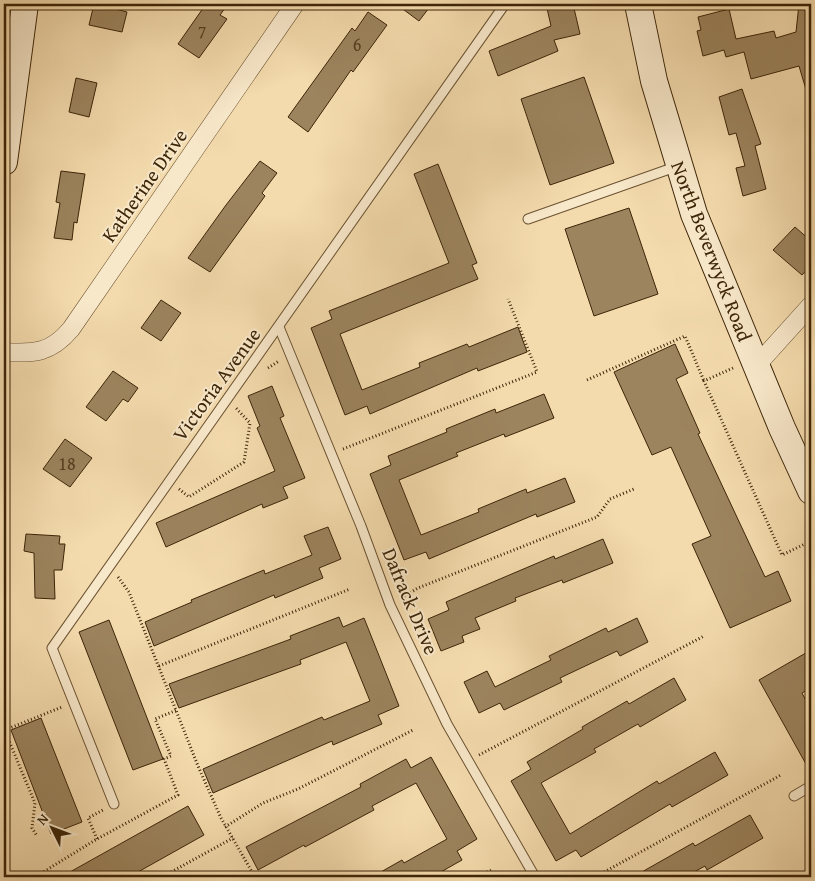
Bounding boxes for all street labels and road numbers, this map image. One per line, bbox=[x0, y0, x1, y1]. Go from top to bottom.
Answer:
street label: Katherine Drive bbox=[94, 122, 194, 248]
street label: North Beverwyck Road bbox=[664, 157, 760, 346]
street label: Victoria Avenue bbox=[165, 321, 267, 447]
street label: Dafrack Drive bbox=[375, 543, 447, 659]

